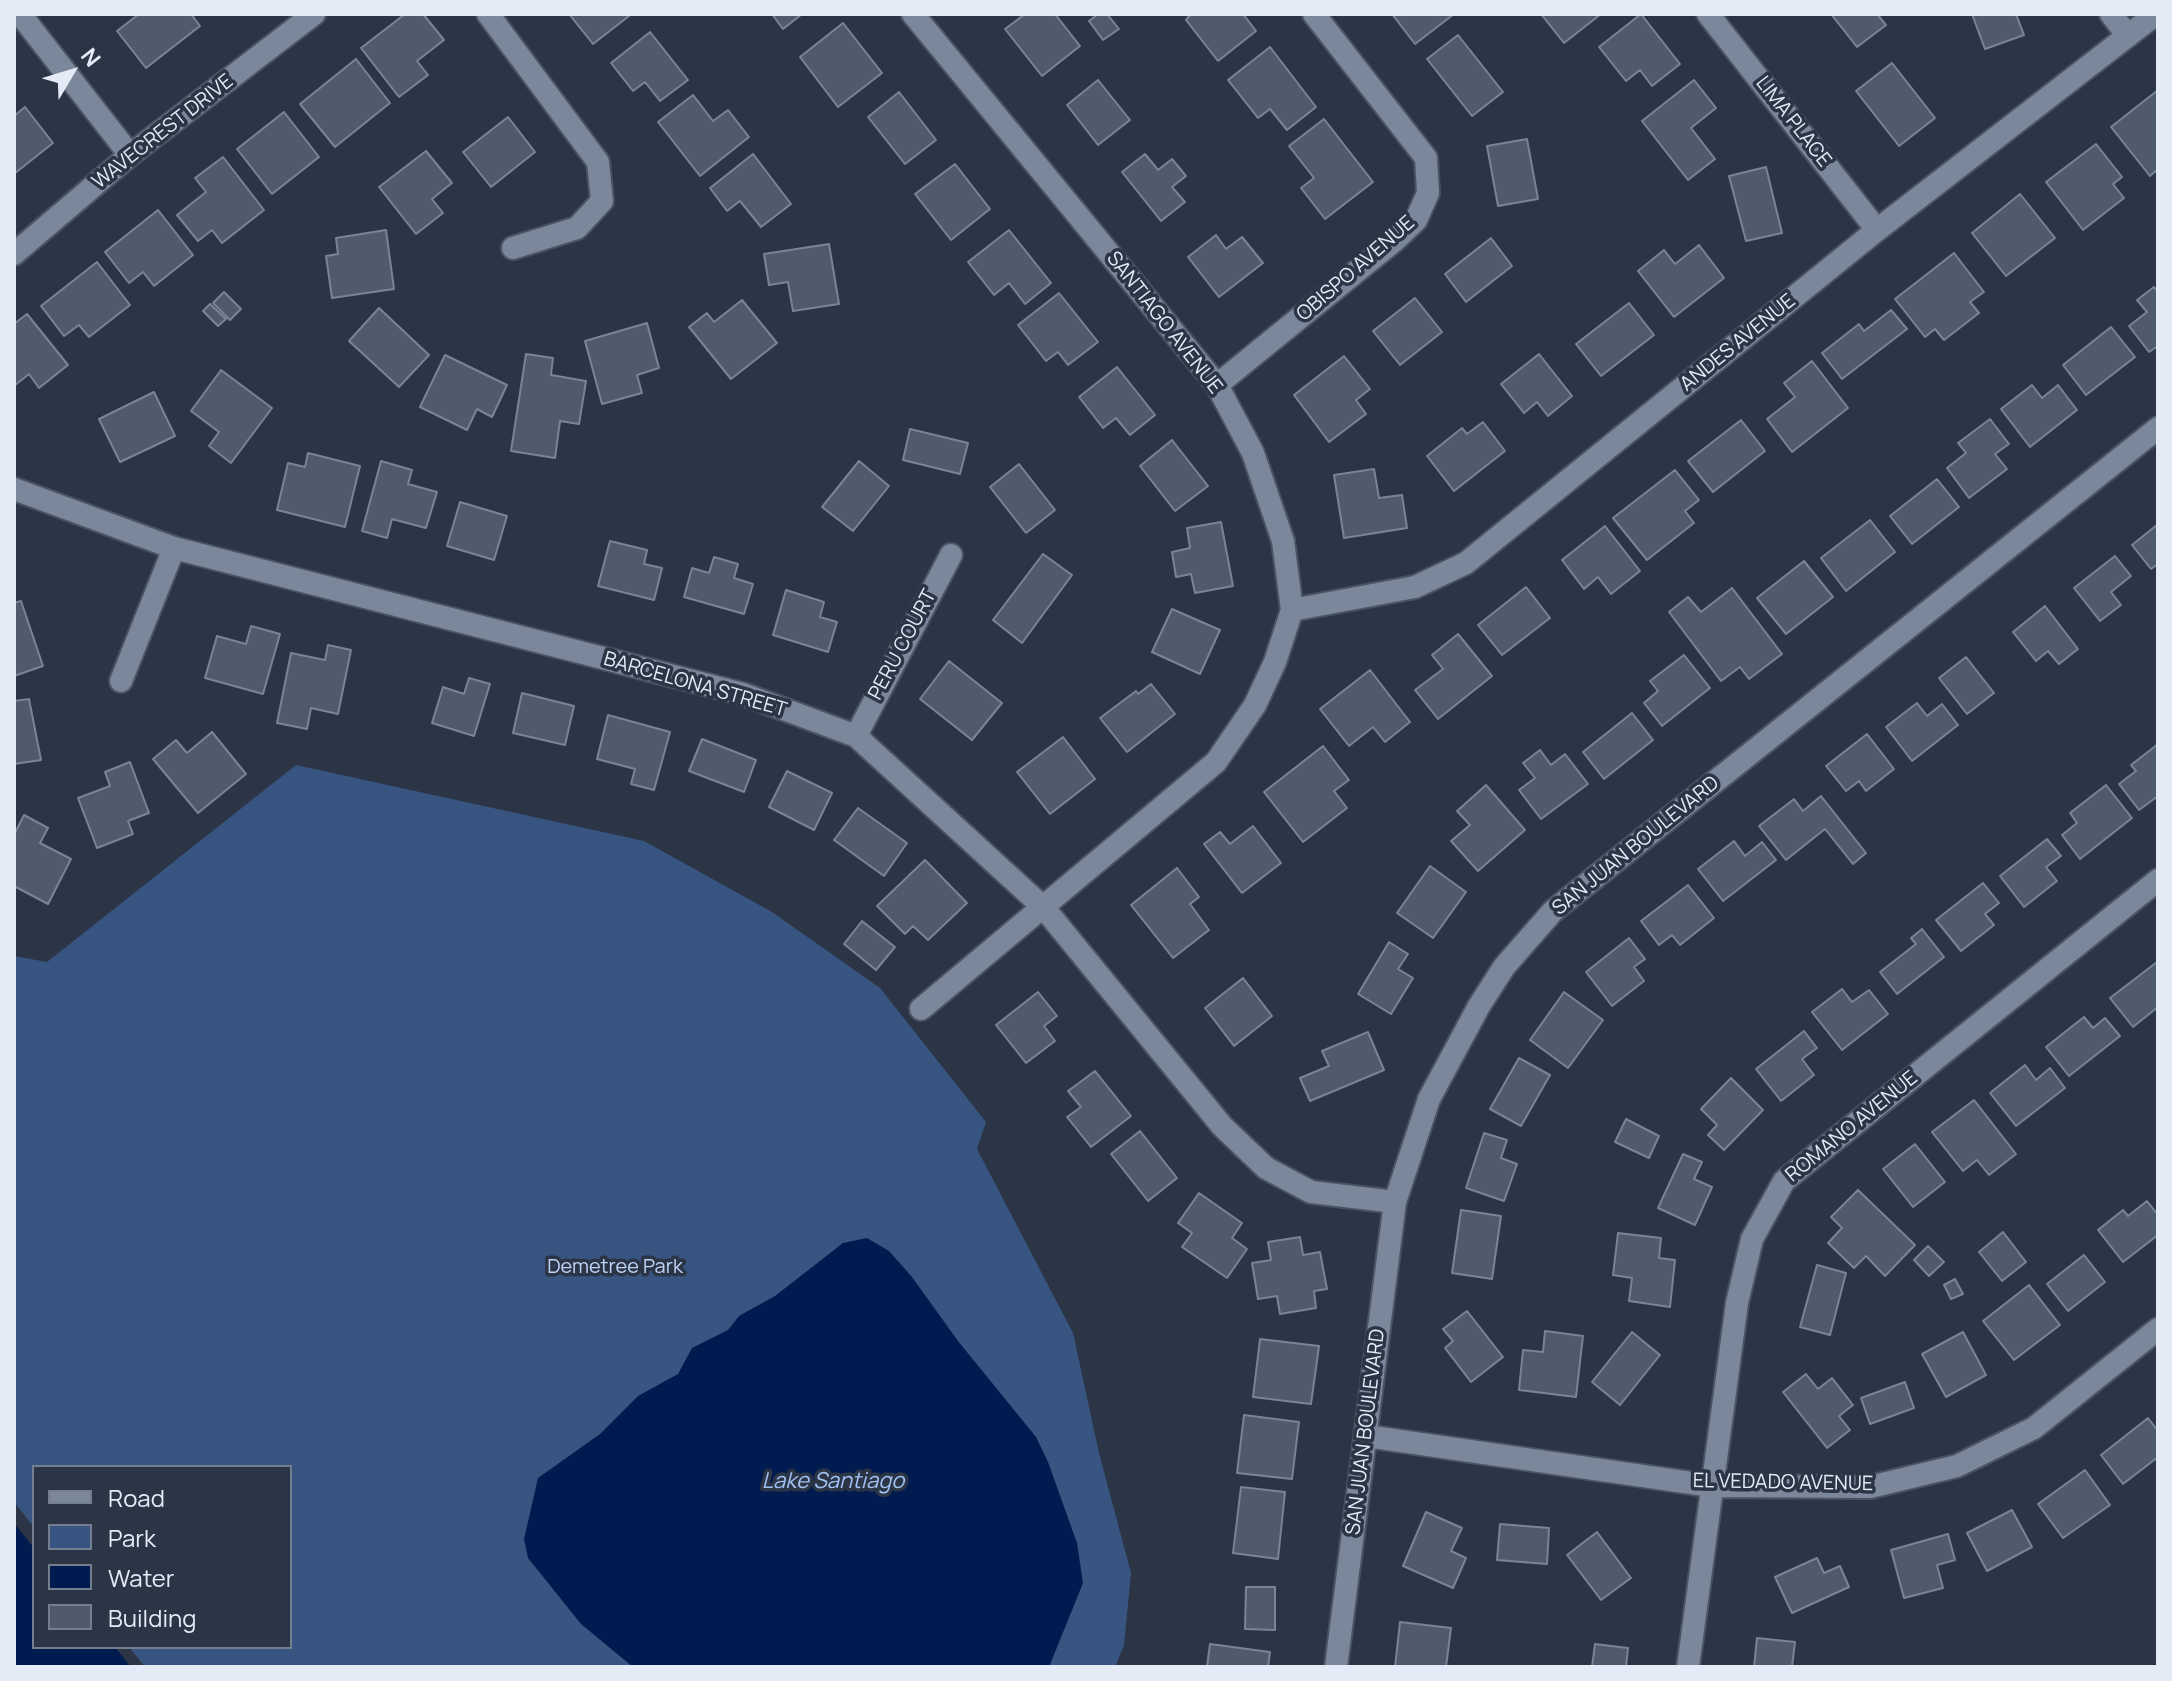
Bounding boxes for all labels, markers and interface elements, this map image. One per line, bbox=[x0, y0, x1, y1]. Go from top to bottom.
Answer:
north arrow bbox=[32, 32, 112, 112]
text: N bbox=[74, 42, 108, 73]
street label: WAVECREST DRIVE bbox=[88, 70, 238, 194]
street label: LIMA PLACE bbox=[1750, 72, 1836, 172]
street label: OBISPO AVENUE bbox=[1292, 211, 1420, 327]
street label: SANTIAGO AVENUE bbox=[1101, 247, 1227, 399]
street label: ANDES AVENUE bbox=[1676, 289, 1800, 397]
street label: PERU COURT bbox=[864, 586, 942, 704]
street label: BARCELONA STREET bbox=[601, 647, 789, 723]
street label: SAN JUAN BOULEVARD bbox=[1548, 771, 1724, 921]
street label: ROMANO AVENUE bbox=[1781, 1067, 1923, 1187]
park label: Demetree Park bbox=[547, 1255, 683, 1279]
street label: SAN JUAN BOULEVARD bbox=[1341, 1328, 1391, 1536]
legend bbox=[32, 1465, 292, 1649]
water label: Lake Santiago bbox=[762, 1469, 904, 1495]
street label: EL VEDADO AVENUE bbox=[1693, 1469, 1873, 1497]
text: Road bbox=[108, 1481, 165, 1514]
text: Park bbox=[108, 1521, 156, 1554]
text: Water bbox=[108, 1561, 175, 1594]
text: Building bbox=[108, 1601, 196, 1634]

